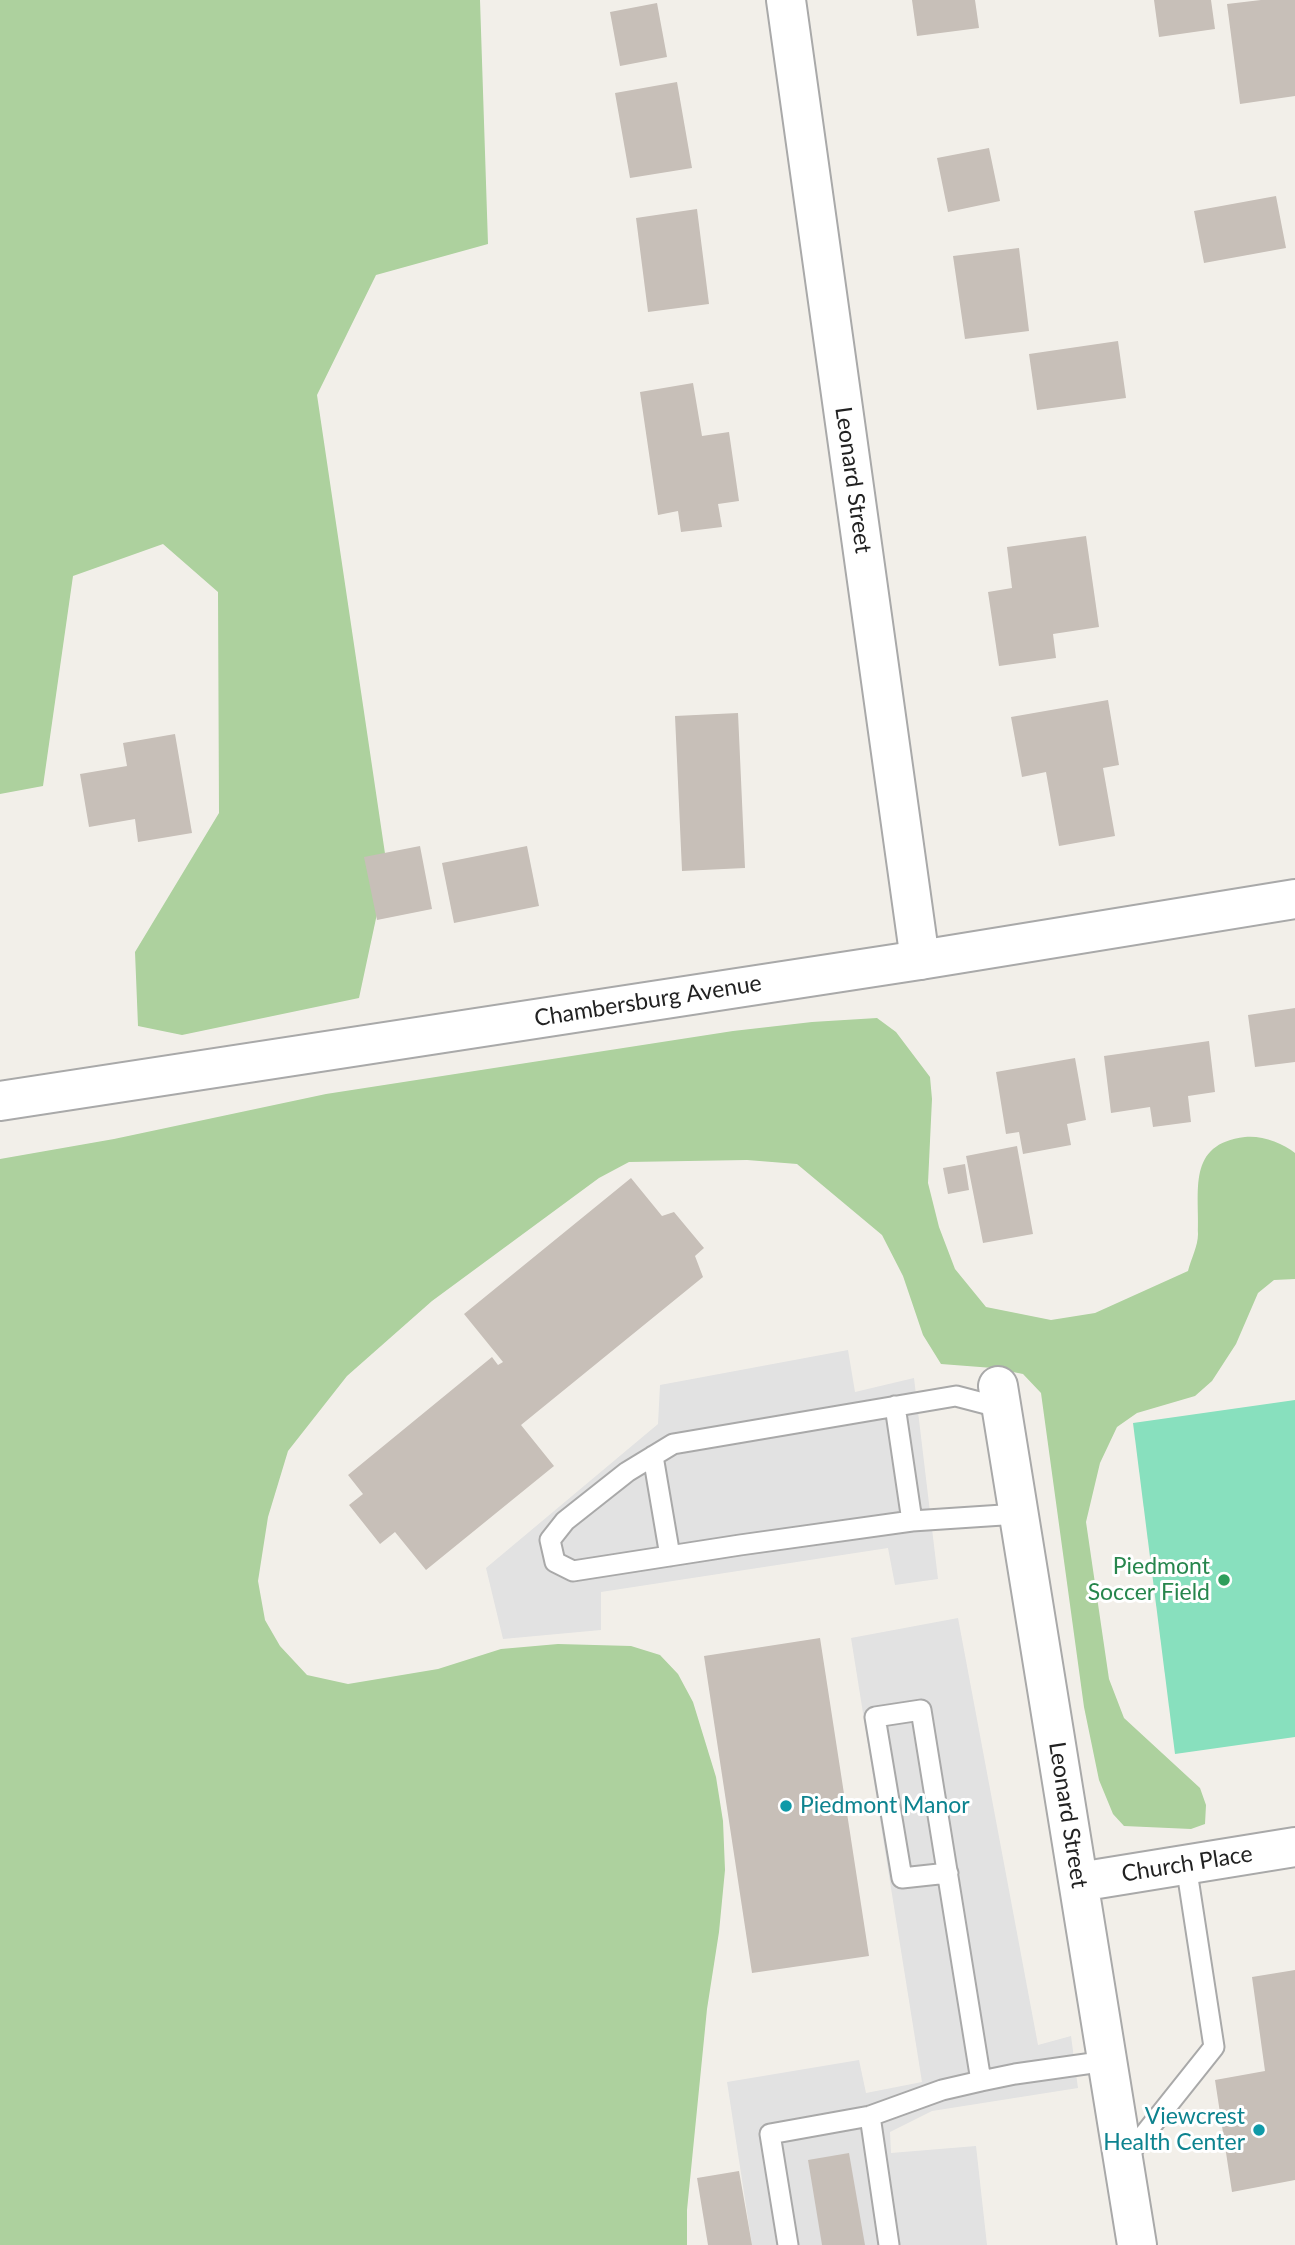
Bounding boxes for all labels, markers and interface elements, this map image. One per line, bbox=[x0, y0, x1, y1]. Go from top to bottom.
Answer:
street label: Leonard Street bbox=[829, 405, 877, 555]
street label: Chambersburg Avenue bbox=[532, 969, 764, 1033]
place label: Piedmont Soccer Field bbox=[1088, 1553, 1210, 1607]
marker: Piedmont Soccer Field bbox=[1216, 1572, 1232, 1588]
street label: Leonard Street bbox=[1043, 1740, 1093, 1890]
place label: Piedmont Manor bbox=[800, 1792, 970, 1820]
marker: Piedmont Manor bbox=[778, 1798, 794, 1814]
street label: Church Place bbox=[1120, 1840, 1254, 1888]
place label: Viewcrest Health Center bbox=[1103, 2103, 1245, 2157]
marker: Viewcrest Health Center bbox=[1251, 2122, 1267, 2138]

